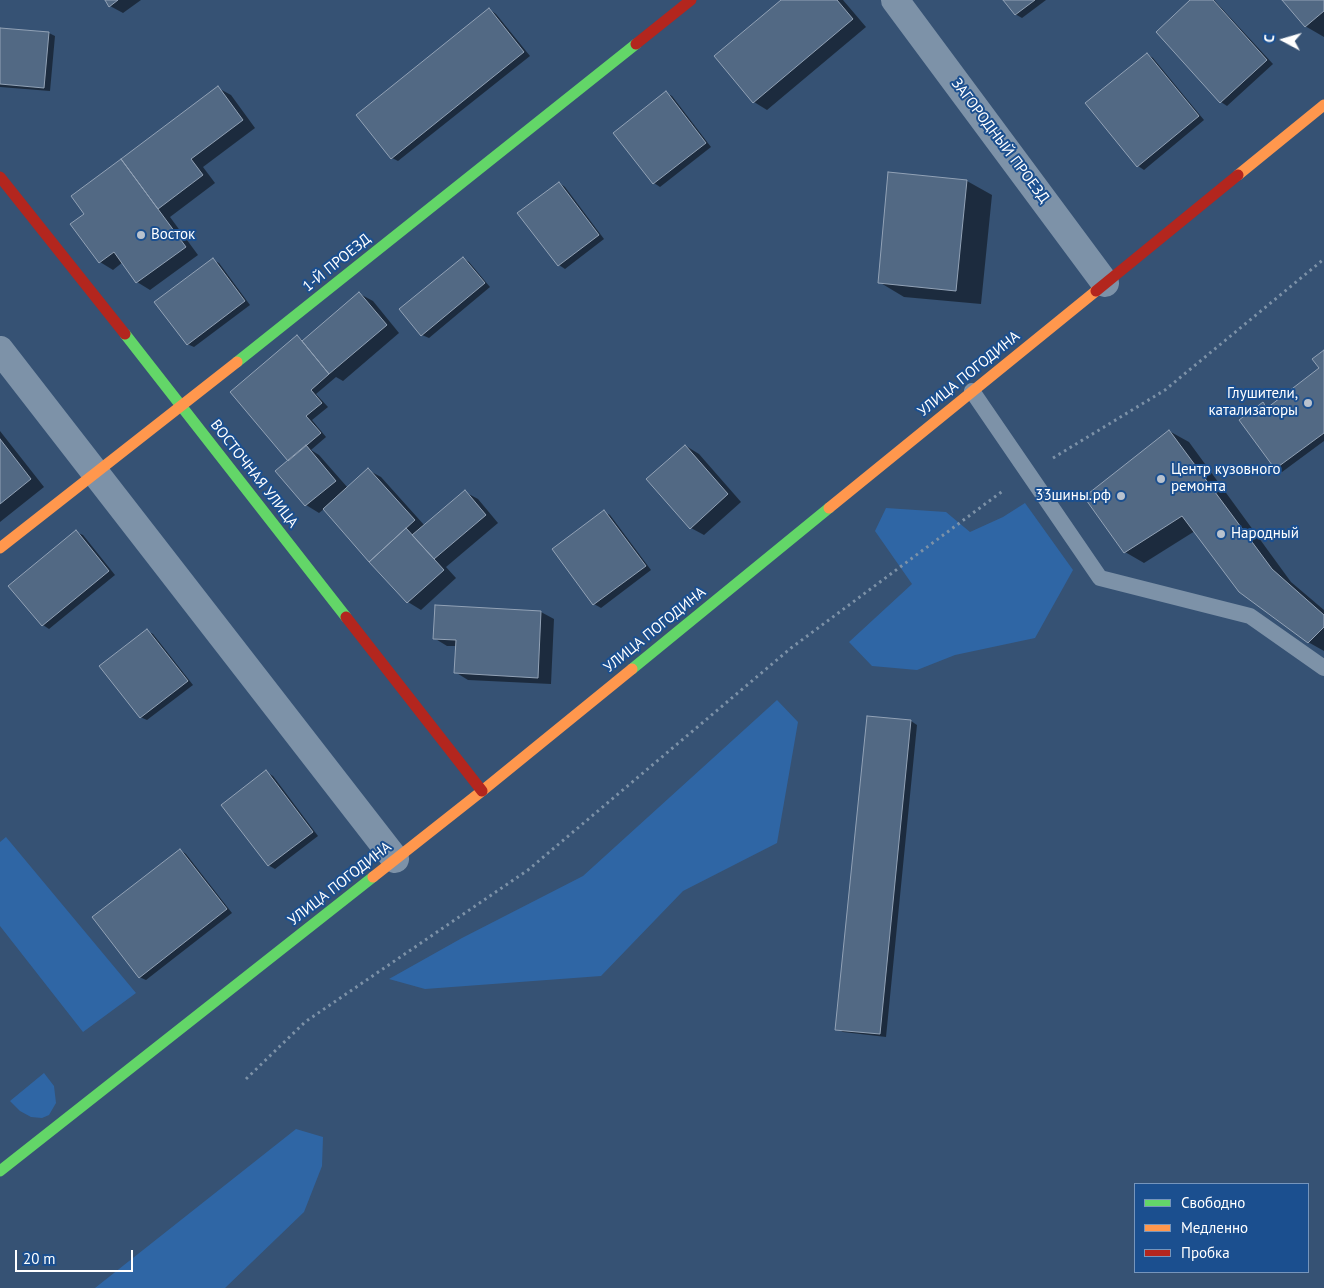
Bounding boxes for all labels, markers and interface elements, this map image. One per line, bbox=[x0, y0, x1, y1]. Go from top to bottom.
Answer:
north arrow bbox=[1259, 15, 1309, 65]
text: С bbox=[1260, 34, 1278, 43]
street label: ЗАГОРОДНЫЙ ПРОЕЗД bbox=[947, 75, 1053, 207]
place label: Восток bbox=[151, 226, 195, 244]
marker: Восток bbox=[135, 229, 147, 241]
street label: 1-Й ПРОЕЗД bbox=[299, 230, 375, 296]
street label: УЛИЦА ПОГОДИНА bbox=[914, 327, 1024, 421]
place label: Глушители, катализаторы bbox=[1208, 385, 1298, 420]
marker: Глушители, катализаторы bbox=[1302, 397, 1314, 409]
street label: ВОСТОЧНАЯ УЛИЦА bbox=[206, 416, 302, 532]
place label: Центр кузовного ремонта bbox=[1171, 461, 1281, 496]
marker: Центр кузовного ремонта bbox=[1155, 473, 1167, 485]
place label: 33шины.рф bbox=[1035, 487, 1111, 505]
marker: 33шины.рф bbox=[1115, 490, 1127, 502]
place label: Народный bbox=[1231, 525, 1299, 543]
marker: Народный bbox=[1215, 528, 1227, 540]
street label: УЛИЦА ПОГОДИНА bbox=[600, 583, 710, 677]
street label: УЛИЦА ПОГОДИНА bbox=[285, 838, 395, 930]
legend bbox=[1134, 1183, 1309, 1273]
text: Свободно bbox=[1181, 1193, 1245, 1212]
text: Медленно bbox=[1181, 1218, 1248, 1237]
scale bar bbox=[18, 1240, 135, 1272]
text: Пробка bbox=[1181, 1243, 1230, 1262]
text: 20 m bbox=[23, 1249, 56, 1268]

